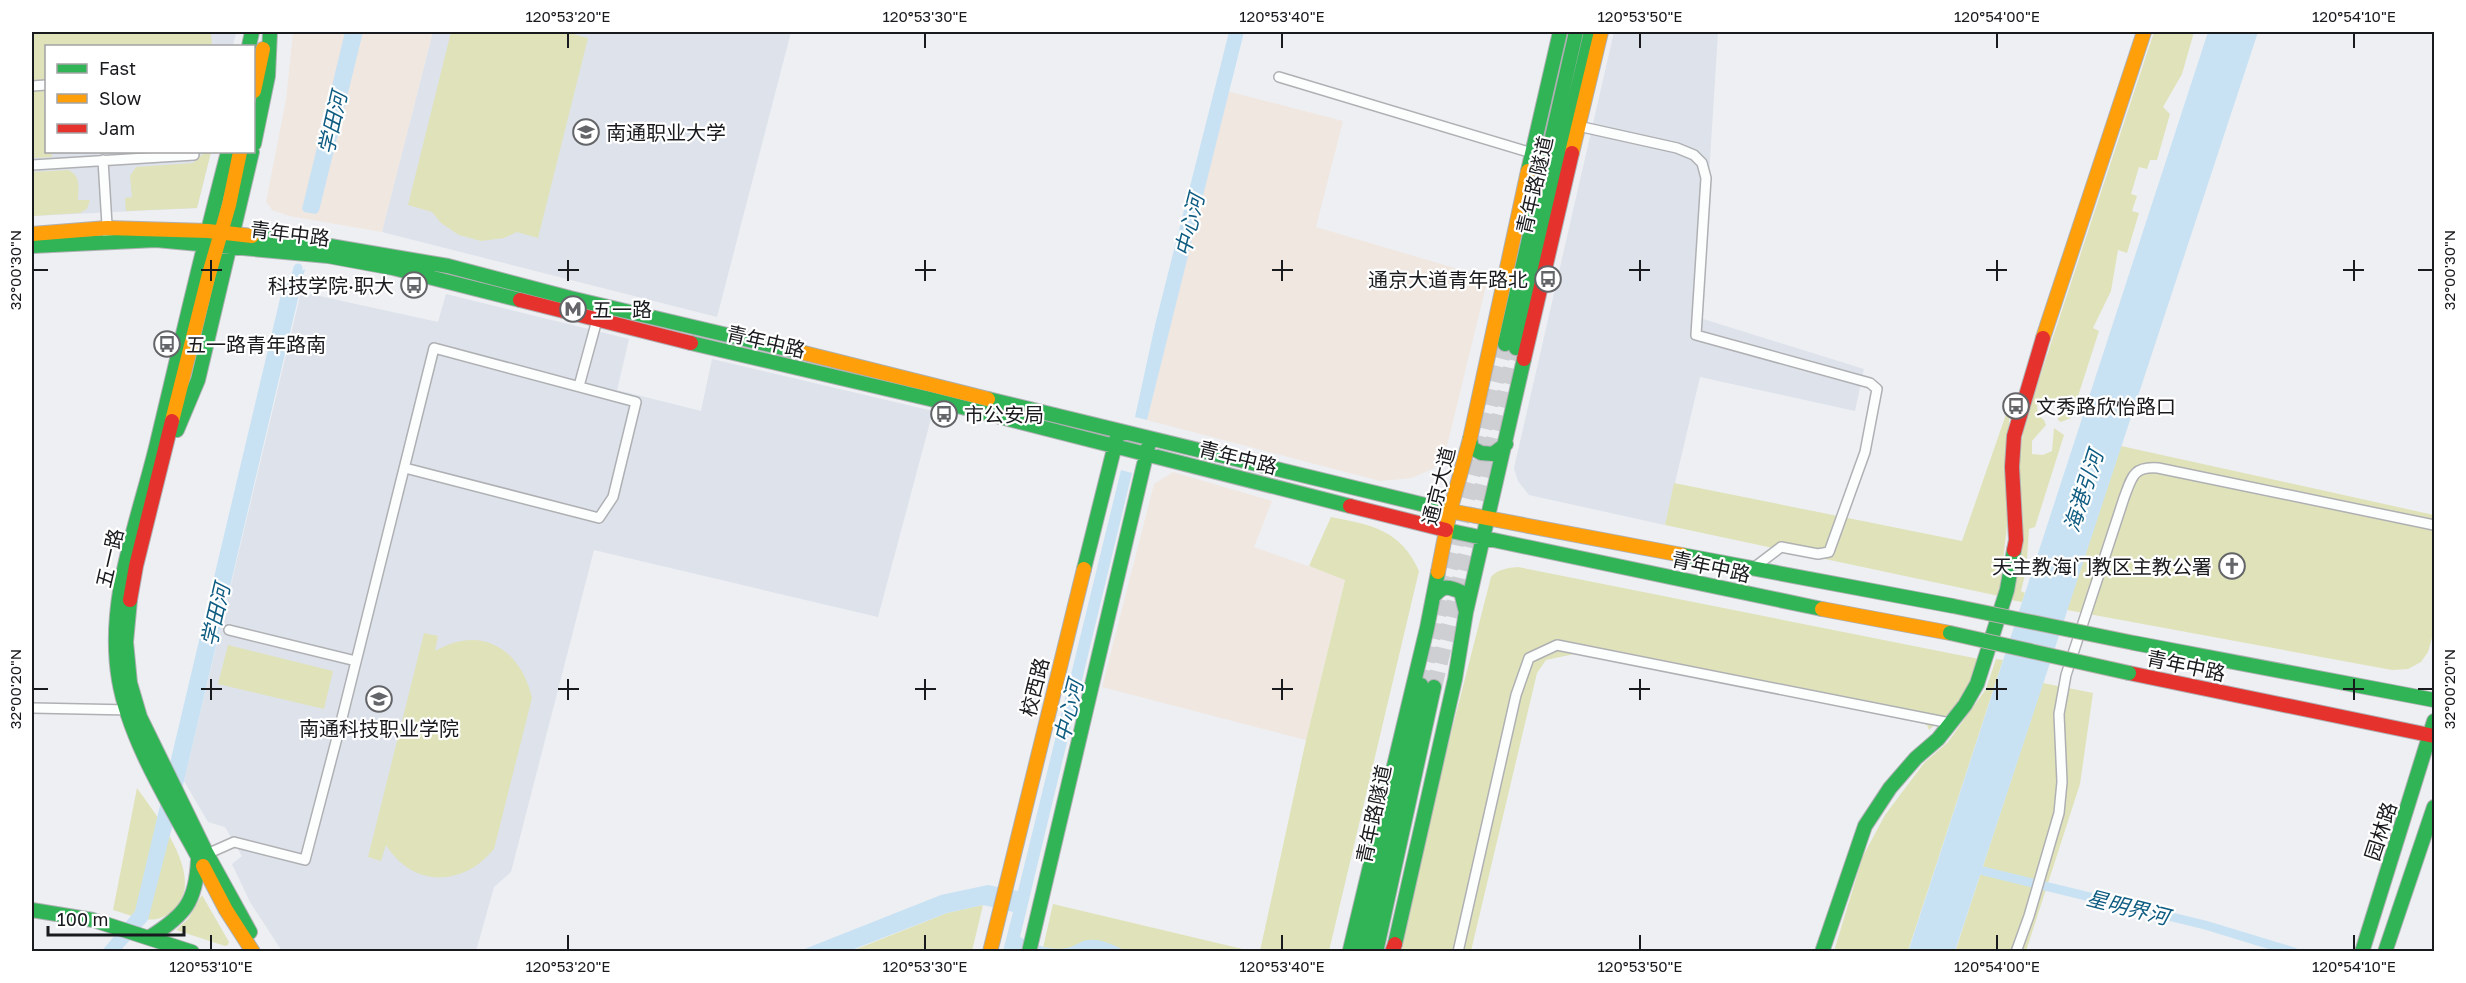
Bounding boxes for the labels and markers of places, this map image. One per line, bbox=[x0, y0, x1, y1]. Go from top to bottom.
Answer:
school or university icon: 南通职业大学 bbox=[571, 117, 601, 147]
place label: 南通职业大学 bbox=[606, 120, 726, 144]
bus stop icon: 通京大道青年路北 bbox=[1533, 264, 1563, 294]
place label: 通京大道青年路北 bbox=[1368, 267, 1528, 291]
bus stop icon: 科技学院·职大 bbox=[399, 270, 429, 300]
place label: 科技学院·职大 bbox=[268, 273, 394, 297]
metro station icon: 五一路 bbox=[558, 294, 588, 324]
place label: 五一路 bbox=[592, 297, 652, 321]
bus stop icon: 五一路青年路南 bbox=[152, 329, 182, 359]
place label: 五一路青年路南 bbox=[186, 332, 326, 356]
bus stop icon: 文秀路欣怡路口 bbox=[2001, 391, 2031, 421]
place label: 文秀路欣怡路口 bbox=[2036, 394, 2176, 418]
bus stop icon: 市公安局 bbox=[929, 399, 959, 429]
place label: 市公安局 bbox=[964, 402, 1044, 426]
church icon: 天主教海门教区主教公署 bbox=[2217, 551, 2247, 581]
place label: 天主教海门教区主教公署 bbox=[1992, 554, 2212, 578]
school or university icon: 南通科技职业学院 bbox=[364, 684, 394, 714]
place label: 南通科技职业学院 bbox=[299, 716, 459, 740]

